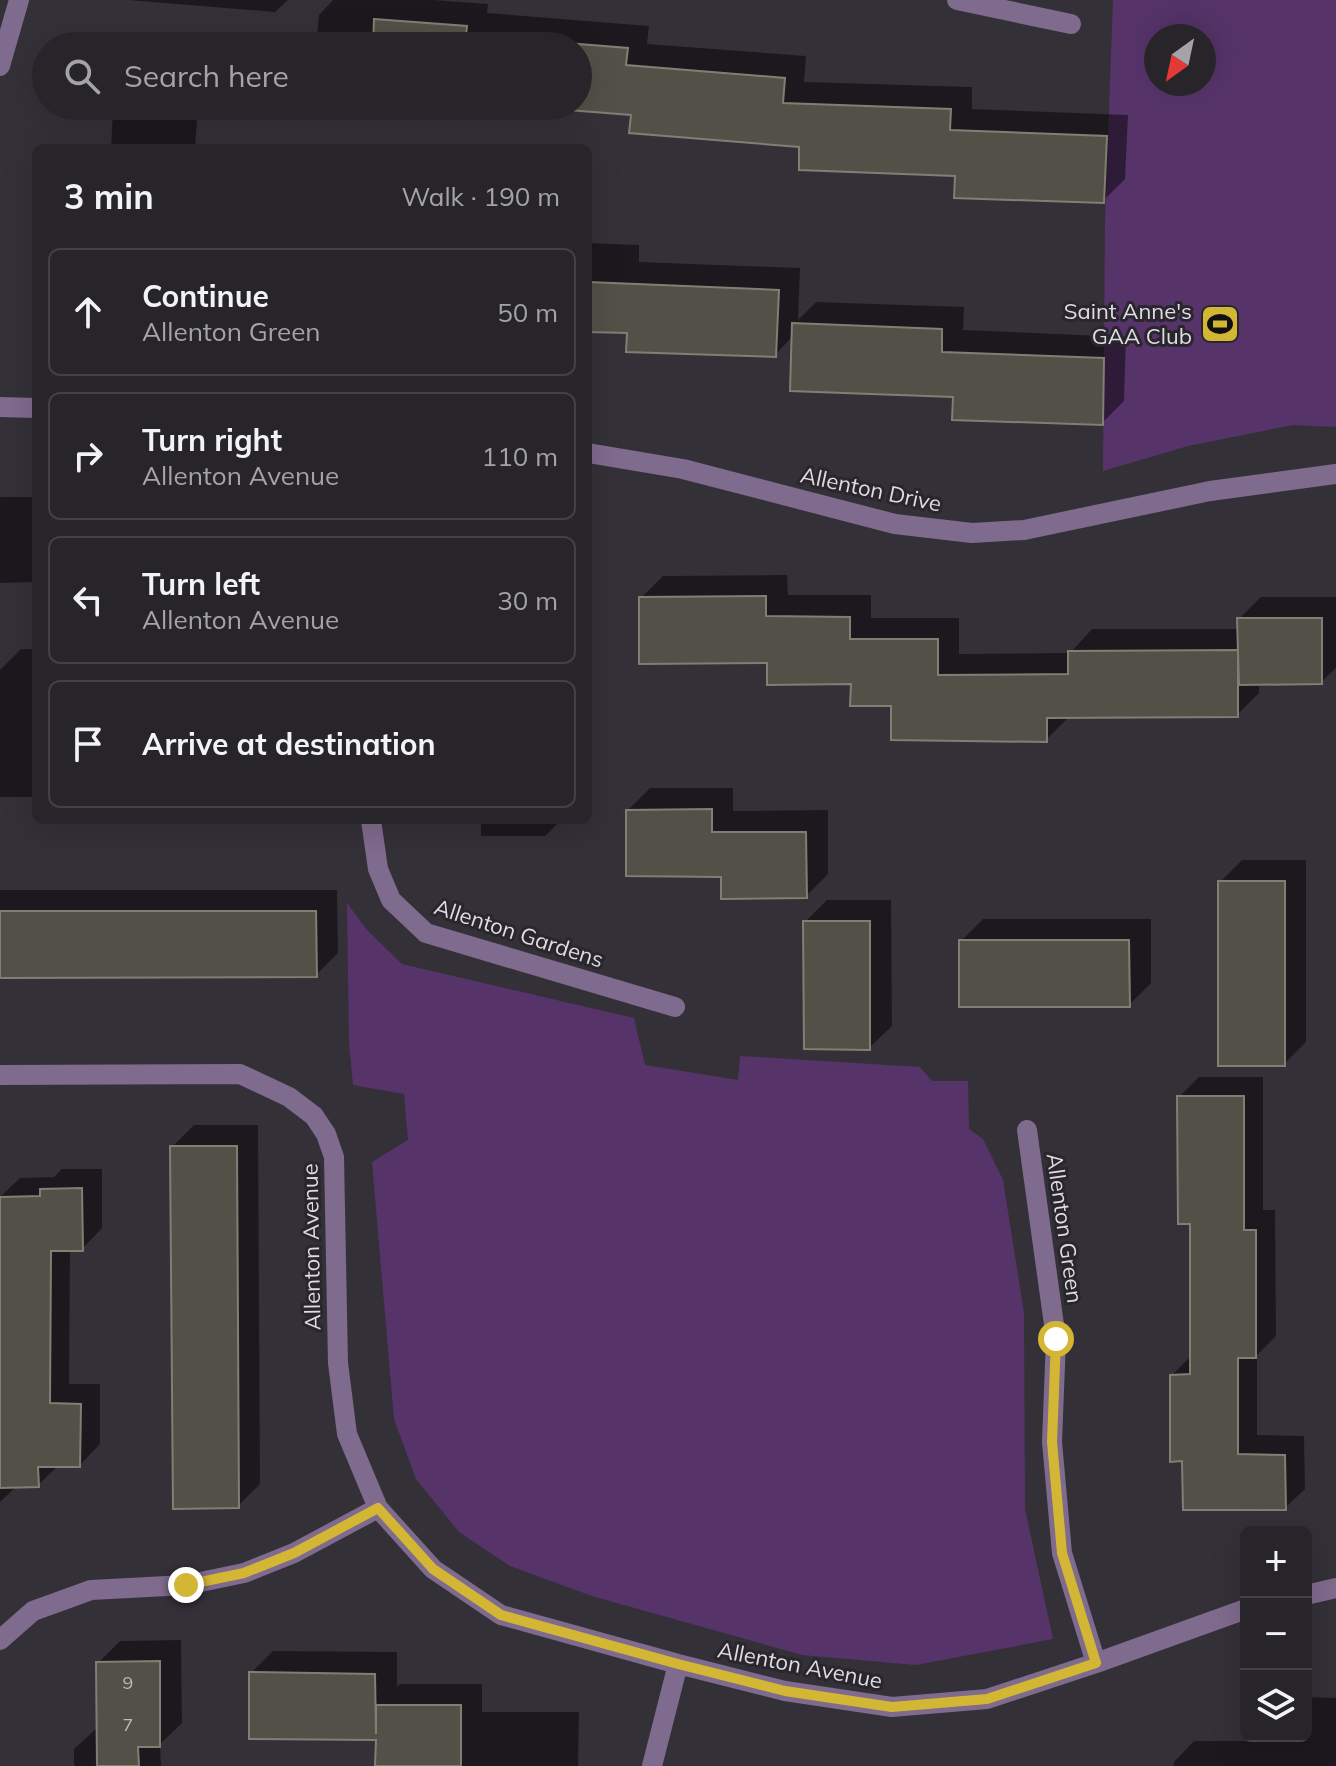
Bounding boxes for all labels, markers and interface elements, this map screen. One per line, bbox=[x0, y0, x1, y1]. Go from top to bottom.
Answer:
north arrow bbox=[1144, 24, 1216, 96]
search box bbox=[32, 32, 592, 120]
icon: search bbox=[60, 54, 104, 98]
text: Search here bbox=[124, 57, 289, 95]
text: 3 min bbox=[64, 175, 154, 218]
text: Walk · 190 m bbox=[401, 180, 560, 213]
text: Continue bbox=[142, 277, 269, 315]
icon: ahead bbox=[66, 290, 110, 334]
text: 50 m bbox=[497, 296, 558, 329]
place label: Saint Anne's GAA Club bbox=[1064, 297, 1192, 350]
sports icon: Saint Anne's GAA Club bbox=[1199, 303, 1241, 345]
text: Allenton Green bbox=[142, 315, 321, 348]
text: Turn right bbox=[142, 421, 282, 459]
icon: right bbox=[66, 434, 110, 478]
text: 110 m bbox=[482, 440, 558, 473]
text: Allenton Avenue bbox=[142, 459, 339, 492]
street label: Allenton Drive bbox=[798, 460, 944, 518]
text: Turn left bbox=[142, 565, 260, 603]
icon: left bbox=[66, 578, 110, 622]
text: 30 m bbox=[497, 584, 558, 617]
text: Allenton Avenue bbox=[142, 603, 339, 636]
icon: arrive bbox=[66, 722, 110, 766]
text: Arrive at destination bbox=[142, 725, 436, 763]
street label: Allenton Gardens bbox=[431, 892, 607, 974]
street label: Allenton Green bbox=[1041, 1151, 1089, 1305]
street label: Allenton Avenue bbox=[296, 1163, 326, 1331]
route start bbox=[1038, 1321, 1074, 1357]
map controls bbox=[1240, 1526, 1312, 1742]
button: + bbox=[1240, 1526, 1312, 1598]
route end bbox=[168, 1567, 204, 1603]
button: − bbox=[1240, 1598, 1312, 1670]
street label: Allenton Avenue bbox=[715, 1635, 885, 1695]
button: layers bbox=[1240, 1670, 1312, 1742]
house number: 9 bbox=[123, 1671, 133, 1694]
house number: 7 bbox=[123, 1713, 133, 1736]

